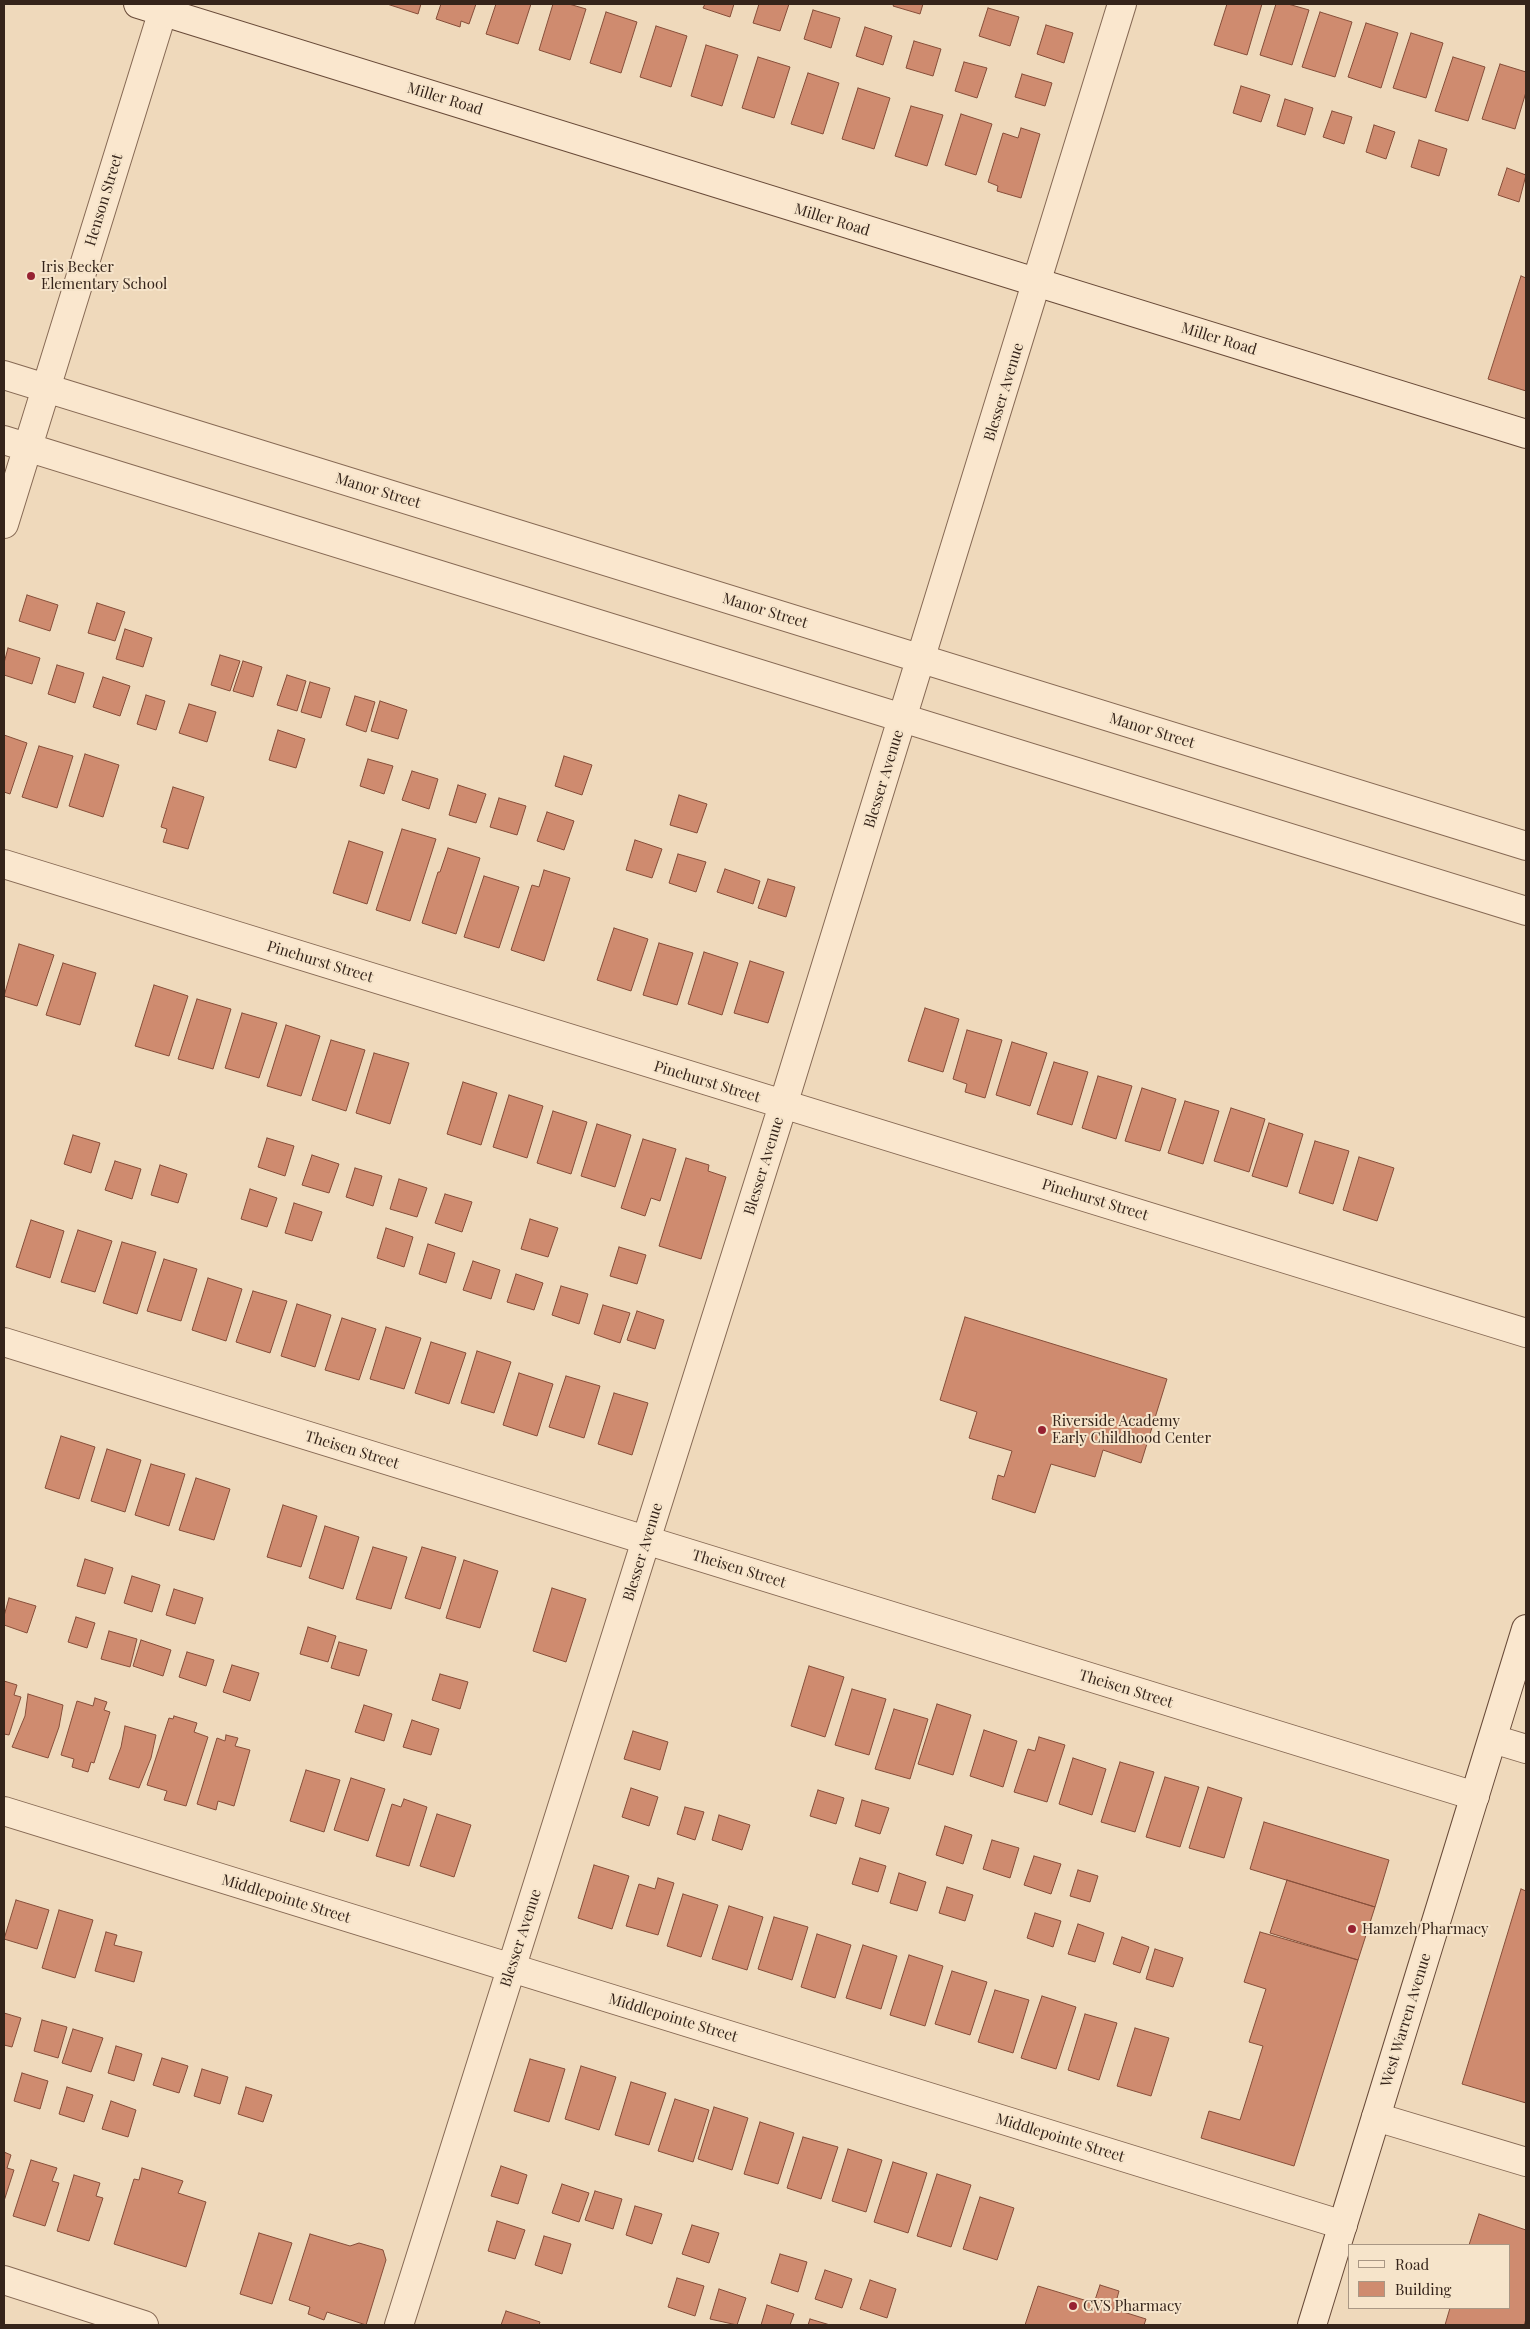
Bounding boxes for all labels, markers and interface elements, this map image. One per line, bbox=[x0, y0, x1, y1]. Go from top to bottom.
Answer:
street label: Miller Road bbox=[405, 79, 485, 119]
street label: Henson Street bbox=[81, 152, 127, 248]
street label: Miller Road bbox=[792, 200, 872, 240]
place label: Iris Becker Elementary School bbox=[41, 258, 167, 293]
marker: Iris Becker Elementary School bbox=[25, 270, 37, 282]
street label: Miller Road bbox=[1179, 319, 1259, 359]
street label: Blesser Avenue bbox=[981, 341, 1027, 443]
street label: Manor Street bbox=[333, 469, 423, 513]
street label: Manor Street bbox=[720, 589, 810, 633]
street label: Manor Street bbox=[1107, 709, 1197, 753]
street label: Blesser Avenue bbox=[861, 728, 907, 830]
street label: Pinehurst Street bbox=[265, 937, 375, 987]
street label: Pinehurst Street bbox=[652, 1057, 762, 1107]
street label: Blesser Avenue bbox=[741, 1115, 787, 1217]
street label: Pinehurst Street bbox=[1040, 1175, 1150, 1225]
place label: Riverside Academy Early Childhood Center bbox=[1052, 1412, 1211, 1447]
marker: Riverside Academy Early Childhood Center bbox=[1036, 1424, 1048, 1436]
street label: Theisen Street bbox=[303, 1427, 401, 1473]
street label: Blesser Avenue bbox=[620, 1501, 666, 1603]
street label: Theisen Street bbox=[690, 1546, 788, 1592]
street label: Theisen Street bbox=[1077, 1666, 1175, 1712]
street label: Middlepointe Street bbox=[219, 1871, 353, 1927]
street label: Blesser Avenue bbox=[497, 1887, 545, 1989]
place label: Hamzeh Pharmacy bbox=[1362, 1920, 1489, 1938]
marker: Hamzeh Pharmacy bbox=[1346, 1923, 1358, 1935]
street label: West Warren Avenue bbox=[1377, 1951, 1435, 2089]
street label: Middlepointe Street bbox=[606, 1990, 740, 2046]
street label: Middlepointe Street bbox=[993, 2110, 1127, 2166]
legend bbox=[1348, 2244, 1510, 2309]
text: Road bbox=[1395, 2254, 1429, 2274]
text: Building bbox=[1395, 2279, 1451, 2299]
place label: CVS Pharmacy bbox=[1083, 2297, 1182, 2315]
marker: CVS Pharmacy bbox=[1067, 2300, 1079, 2312]

